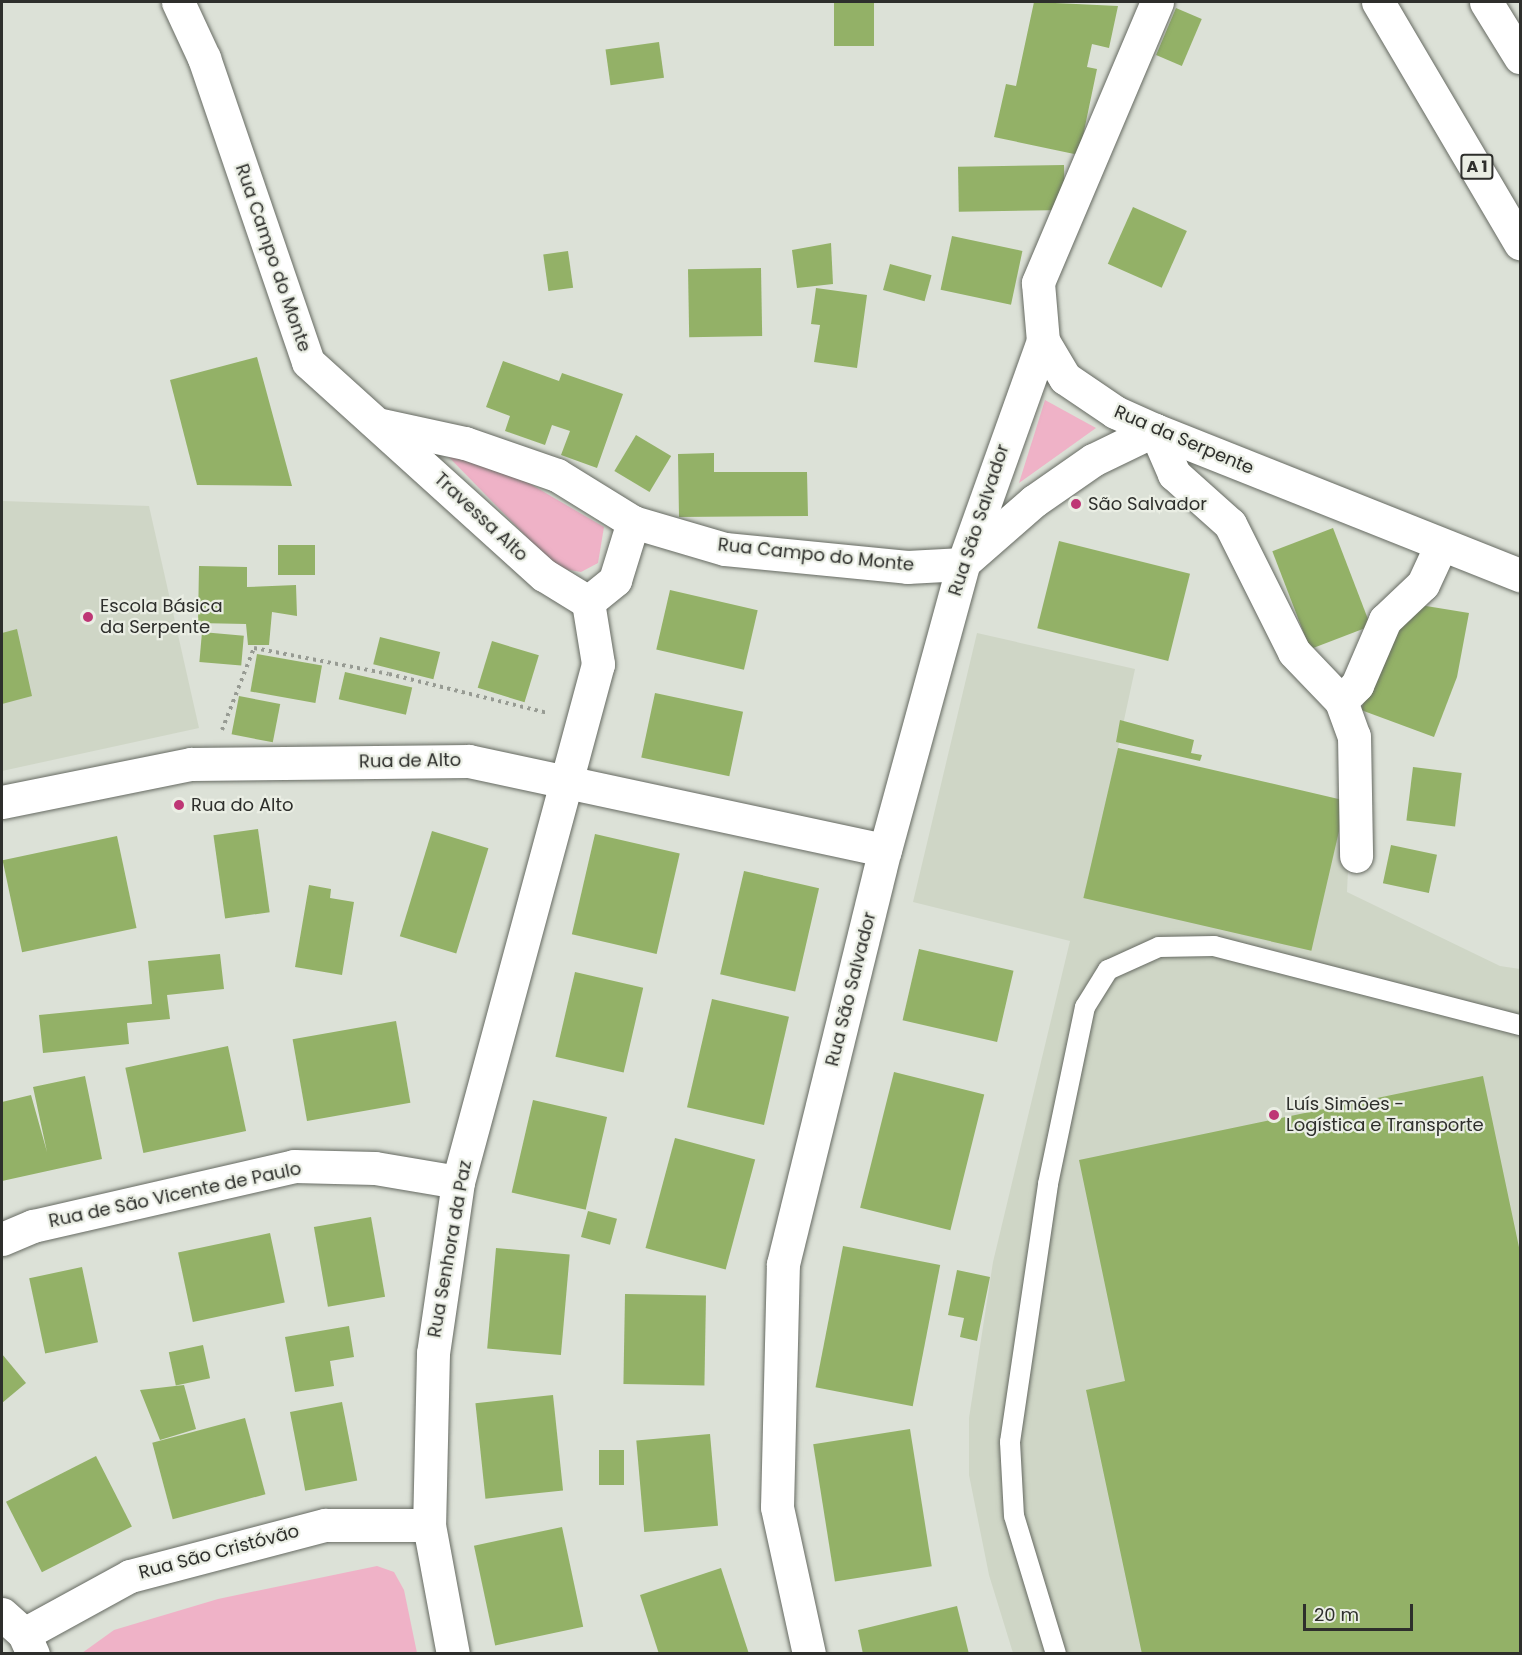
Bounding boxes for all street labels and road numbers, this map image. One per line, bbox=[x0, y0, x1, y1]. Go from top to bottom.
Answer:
road number: A 1 bbox=[1459, 154, 1495, 180]
street label: Rua Campo do Monte bbox=[231, 161, 315, 355]
street label: Rua da Serpente bbox=[1111, 401, 1257, 479]
street label: Rua São Salvador bbox=[944, 441, 1014, 599]
street label: Travessa Alto bbox=[430, 468, 532, 566]
street label: Rua Campo do Monte bbox=[717, 534, 915, 576]
street label: Rua de Alto bbox=[359, 749, 461, 773]
street label: Rua São Salvador bbox=[821, 910, 881, 1068]
street label: Rua de São Vicente de Paulo bbox=[47, 1158, 303, 1232]
street label: Rua Senhora da Paz bbox=[424, 1159, 476, 1339]
street label: Rua São Cristóvão bbox=[137, 1520, 301, 1584]

